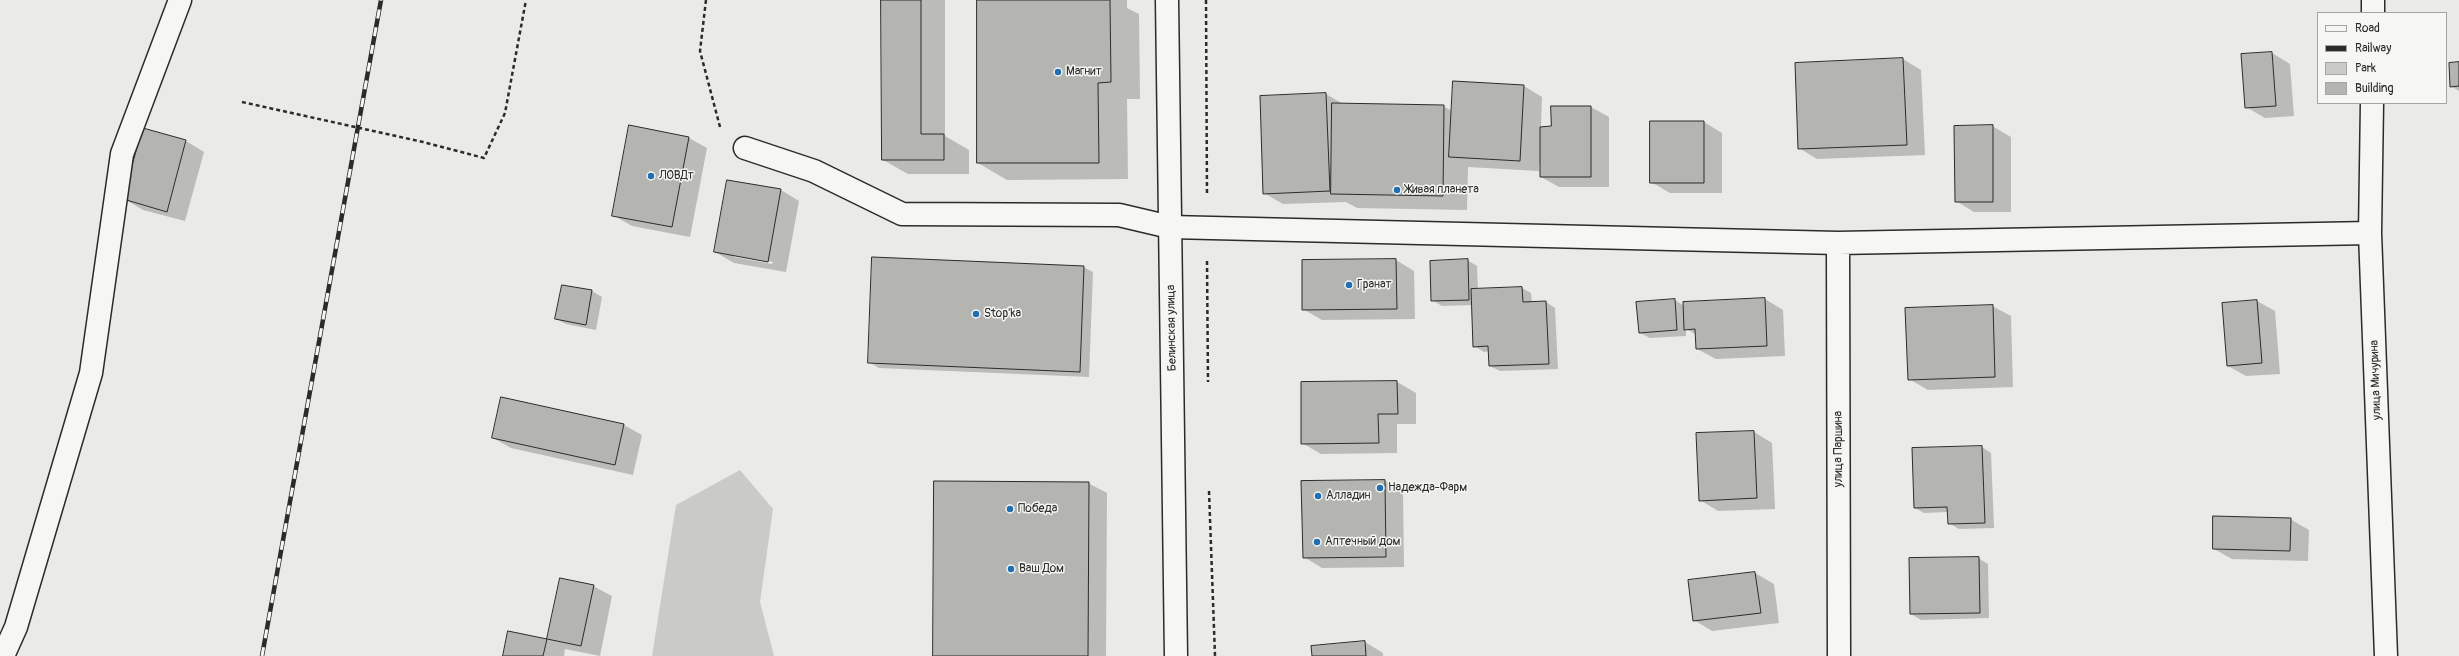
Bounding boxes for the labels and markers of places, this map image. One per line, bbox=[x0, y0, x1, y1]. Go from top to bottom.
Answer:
place label: Магнит bbox=[1066, 65, 1102, 79]
marker: Магнит bbox=[1053, 67, 1063, 77]
place label: ЛОВДт bbox=[659, 169, 694, 183]
marker: ЛОВДт bbox=[646, 171, 656, 181]
place label: Живая планета bbox=[1405, 183, 1479, 197]
marker: Живая планета bbox=[1392, 185, 1402, 195]
place label: Гранат bbox=[1357, 278, 1392, 292]
marker: Гранат bbox=[1344, 280, 1354, 290]
place label: Stop'ka bbox=[984, 307, 1021, 321]
marker: Stop'ka bbox=[971, 309, 981, 319]
place label: Надежда-Фарм bbox=[1388, 481, 1467, 495]
marker: Надежда-Фарм bbox=[1375, 483, 1385, 493]
place label: Алладин bbox=[1326, 489, 1371, 503]
marker: Алладин bbox=[1313, 491, 1323, 501]
place label: Победа bbox=[1018, 502, 1057, 516]
marker: Победа bbox=[1005, 504, 1015, 514]
place label: Аптечный дом bbox=[1325, 535, 1401, 549]
marker: Аптечный дом bbox=[1312, 537, 1322, 547]
place label: Ваш Дом bbox=[1019, 562, 1064, 576]
marker: Ваш Дом bbox=[1006, 564, 1016, 574]

